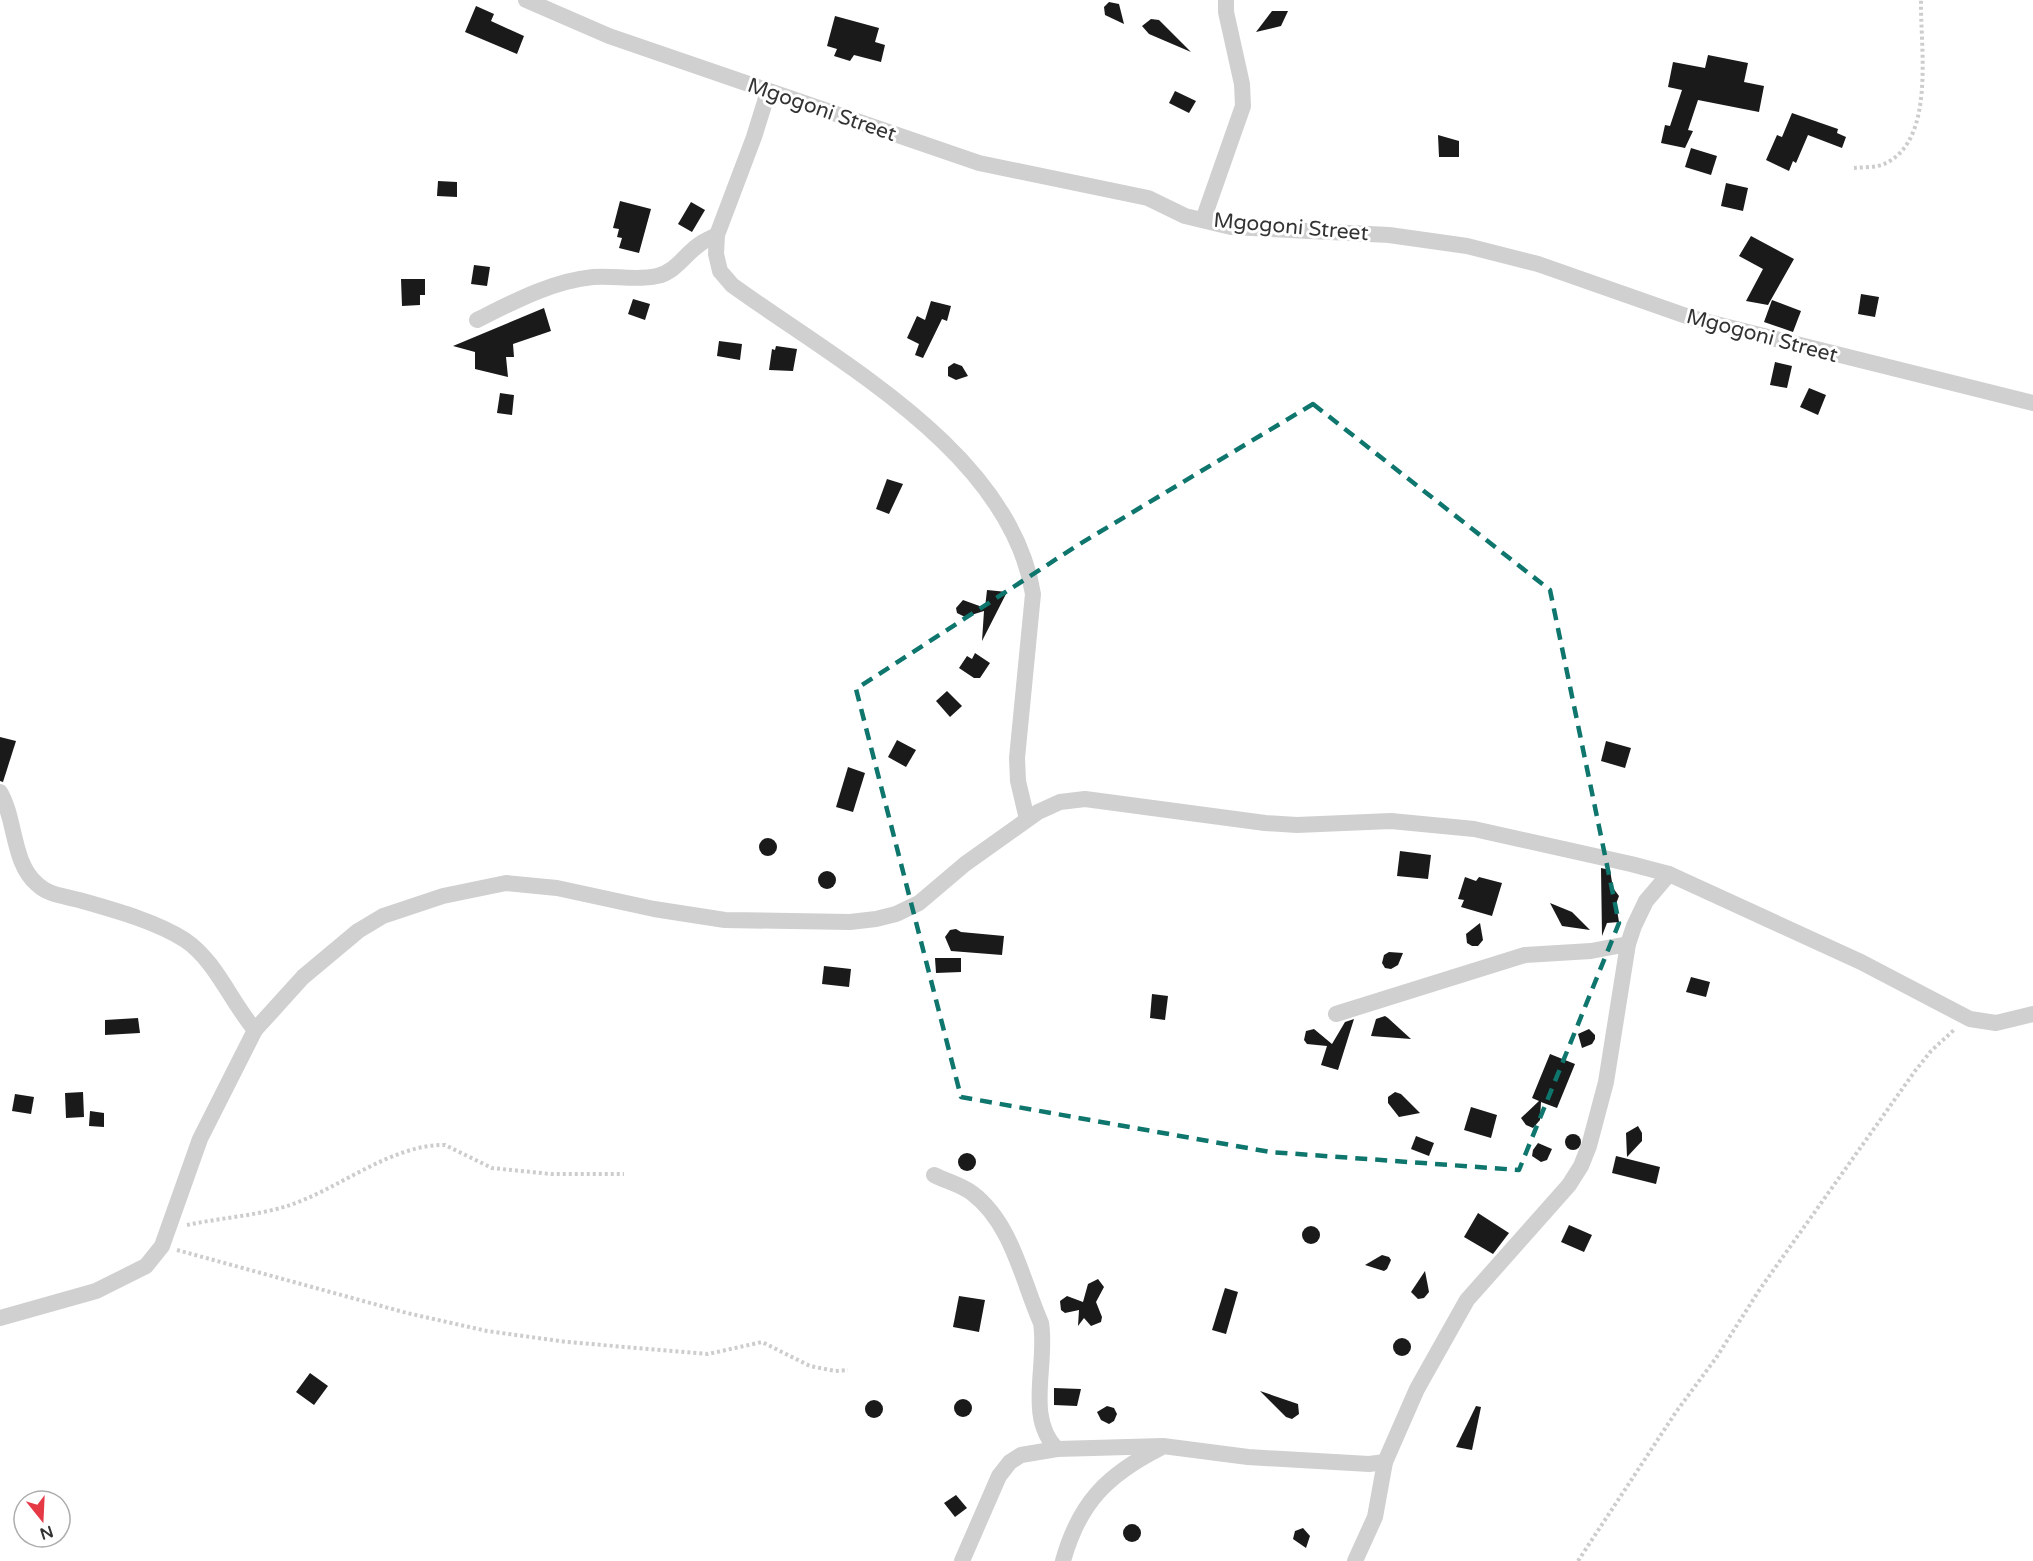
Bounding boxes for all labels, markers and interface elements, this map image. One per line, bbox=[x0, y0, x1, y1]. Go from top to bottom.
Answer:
street label: Mgogoni Street bbox=[744, 73, 900, 147]
street label: Mgogoni Street bbox=[1212, 208, 1370, 246]
street label: Mgogoni Street bbox=[1684, 304, 1840, 368]
north arrow bbox=[12, 1489, 72, 1549]
text: N bbox=[37, 1521, 56, 1544]

